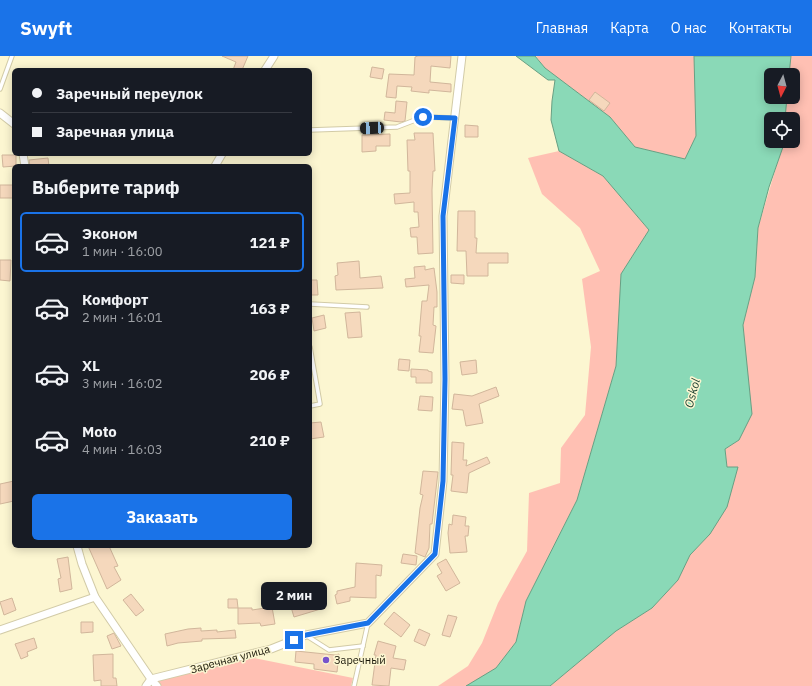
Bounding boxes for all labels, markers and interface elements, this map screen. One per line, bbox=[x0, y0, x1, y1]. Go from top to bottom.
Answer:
text: Swyft bbox=[20, 16, 72, 40]
text: Главная bbox=[536, 19, 588, 37]
text: Карта bbox=[610, 19, 649, 37]
text: О нас bbox=[671, 19, 707, 37]
text: Контакты bbox=[729, 19, 792, 37]
north arrow bbox=[764, 68, 800, 104]
map controls bbox=[764, 68, 800, 148]
text: Заречный переулок bbox=[56, 84, 203, 103]
route start bbox=[414, 108, 432, 126]
button: locate bbox=[764, 112, 800, 148]
car bbox=[360, 121, 384, 135]
text: Заречная улица bbox=[56, 122, 174, 141]
text: Выберите тариф bbox=[32, 176, 179, 199]
icon: car bbox=[34, 224, 70, 260]
text: Эконом bbox=[82, 224, 138, 243]
text: 121 ₽ bbox=[250, 233, 290, 252]
text: 1 мин · 16:00 bbox=[82, 243, 163, 260]
icon: car bbox=[34, 290, 70, 326]
text: Комфорт bbox=[82, 290, 148, 309]
text: 163 ₽ bbox=[250, 299, 290, 318]
text: 2 мин · 16:01 bbox=[82, 309, 163, 326]
icon: car bbox=[34, 356, 70, 392]
text: XL bbox=[82, 356, 100, 375]
text: 206 ₽ bbox=[250, 365, 290, 384]
text: 3 мин · 16:02 bbox=[82, 375, 163, 392]
water label: Oskol bbox=[681, 376, 703, 409]
icon: car bbox=[34, 422, 70, 458]
text: Moto bbox=[82, 422, 117, 441]
text: 210 ₽ bbox=[250, 431, 290, 450]
text: 4 мин · 16:03 bbox=[82, 441, 163, 458]
button: Заказать bbox=[32, 494, 292, 540]
callout: 2 мин bbox=[261, 582, 327, 610]
text: 2 мин bbox=[276, 587, 312, 604]
route end bbox=[285, 631, 303, 649]
street label: Заречная улица bbox=[189, 642, 272, 676]
place label: Заречный bbox=[334, 653, 386, 667]
marker: Заречный bbox=[321, 655, 331, 665]

